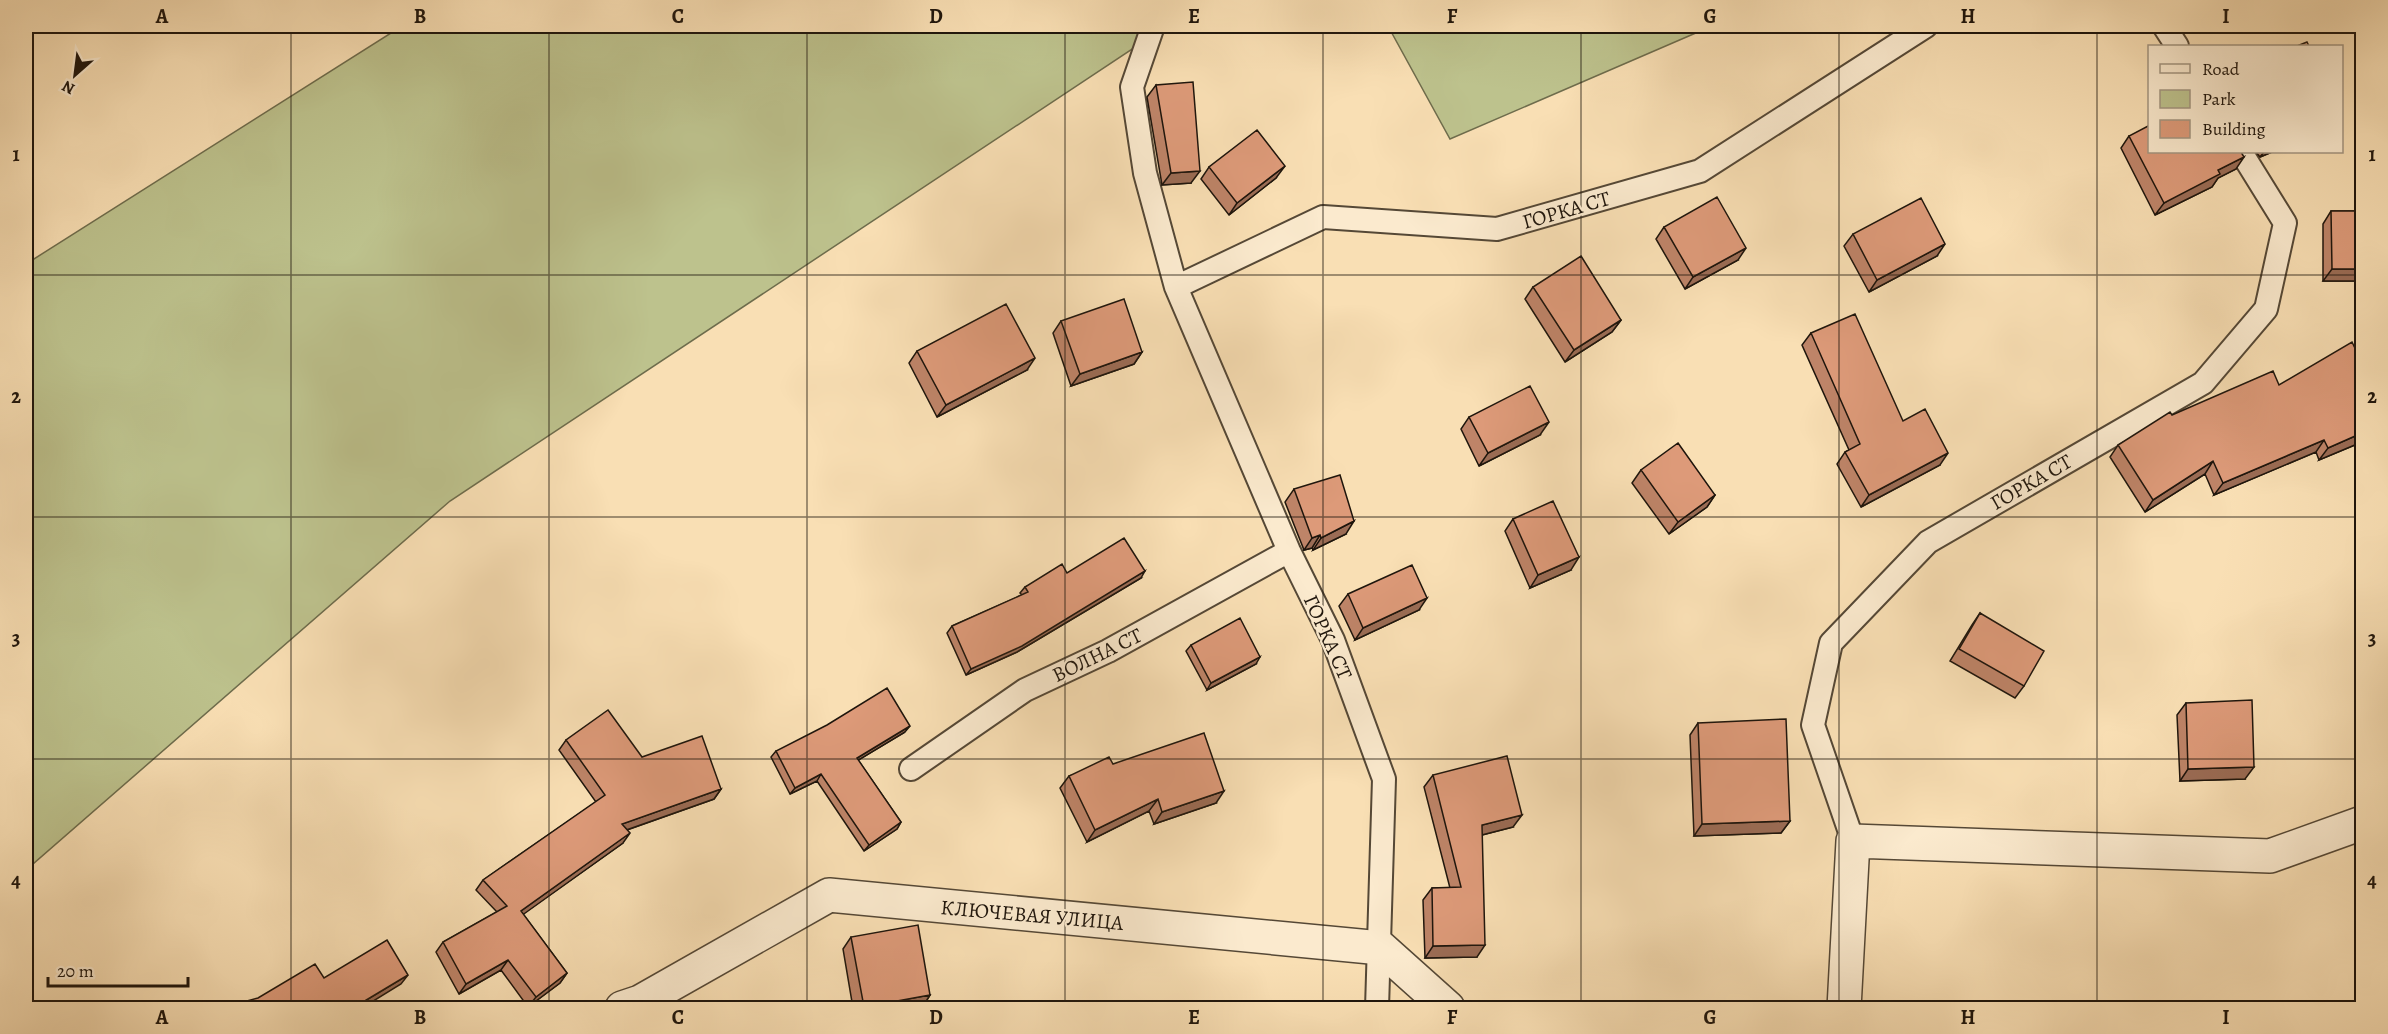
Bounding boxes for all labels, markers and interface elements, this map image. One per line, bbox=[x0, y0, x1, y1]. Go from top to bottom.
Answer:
text: A bbox=[155, 3, 169, 30]
text: B bbox=[414, 3, 426, 30]
text: C bbox=[672, 3, 684, 30]
text: D bbox=[929, 3, 943, 30]
text: E bbox=[1188, 3, 1200, 30]
text: F bbox=[1447, 3, 1458, 30]
text: G bbox=[1703, 3, 1717, 30]
text: H bbox=[1961, 3, 1976, 30]
text: I bbox=[2222, 3, 2230, 30]
north arrow bbox=[45, 45, 105, 105]
legend bbox=[2148, 45, 2343, 153]
text: Road bbox=[2202, 57, 2240, 81]
text: N bbox=[58, 75, 79, 100]
text: Park bbox=[2202, 87, 2236, 111]
text: Building bbox=[2202, 117, 2266, 141]
text: 1 bbox=[12, 141, 20, 168]
text: 1 bbox=[2368, 141, 2376, 168]
street label: ГОРКА СТ bbox=[1519, 184, 1614, 236]
text: 2 bbox=[11, 383, 21, 410]
text: 2 bbox=[2367, 383, 2377, 410]
street label: ГОРКА СТ bbox=[1985, 447, 2077, 517]
street label: ГОРКА СТ bbox=[1297, 590, 1359, 684]
street label: ВОЛНА СТ bbox=[1047, 621, 1147, 689]
text: 3 bbox=[12, 625, 20, 652]
text: 3 bbox=[2368, 625, 2376, 652]
text: 4 bbox=[11, 867, 21, 894]
text: 4 bbox=[2367, 867, 2377, 894]
street label: КЛЮЧЕВАЯ УЛИЦА bbox=[939, 893, 1125, 937]
scale bar bbox=[48, 950, 188, 988]
text: 20 m bbox=[57, 959, 94, 983]
text: A bbox=[155, 1004, 169, 1031]
text: B bbox=[414, 1004, 426, 1031]
text: C bbox=[672, 1004, 684, 1031]
text: D bbox=[929, 1004, 943, 1031]
text: E bbox=[1188, 1004, 1200, 1031]
text: F bbox=[1447, 1004, 1458, 1031]
text: G bbox=[1703, 1004, 1717, 1031]
text: H bbox=[1961, 1004, 1976, 1031]
text: I bbox=[2222, 1004, 2230, 1031]

